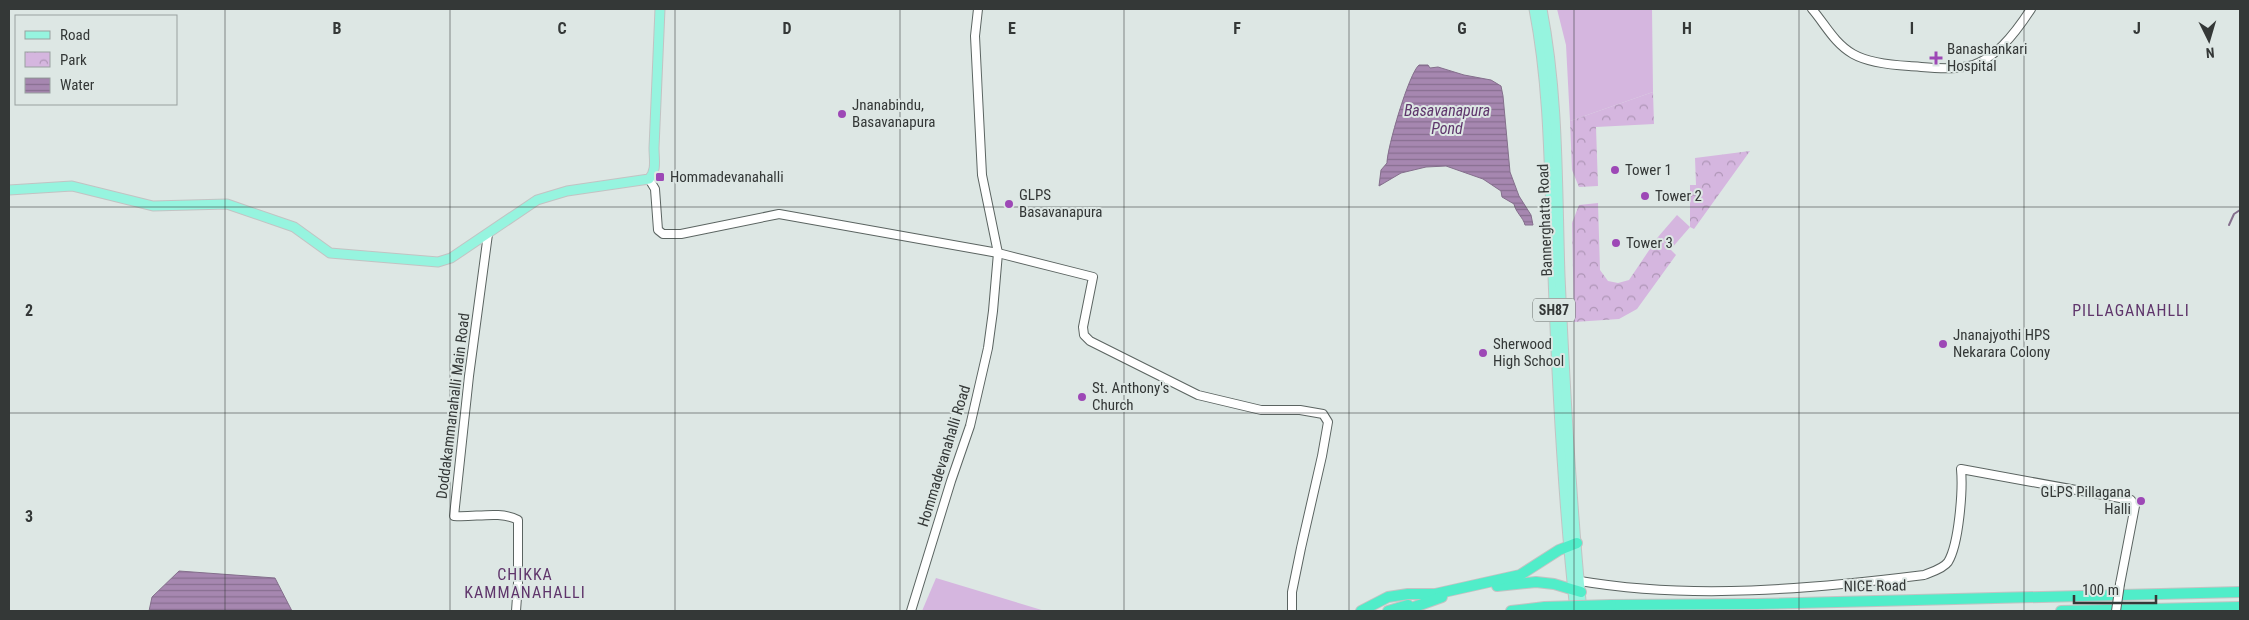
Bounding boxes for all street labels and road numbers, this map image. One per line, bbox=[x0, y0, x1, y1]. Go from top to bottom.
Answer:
street label: Bannerghatta Road bbox=[1534, 163, 1556, 277]
road number: SH87 bbox=[1533, 298, 1575, 322]
street label: Doddakammanahalli Main Road bbox=[433, 312, 473, 500]
street label: Hommadevanahalli Road bbox=[914, 383, 974, 529]
street label: NICE Road bbox=[1844, 576, 1906, 596]

